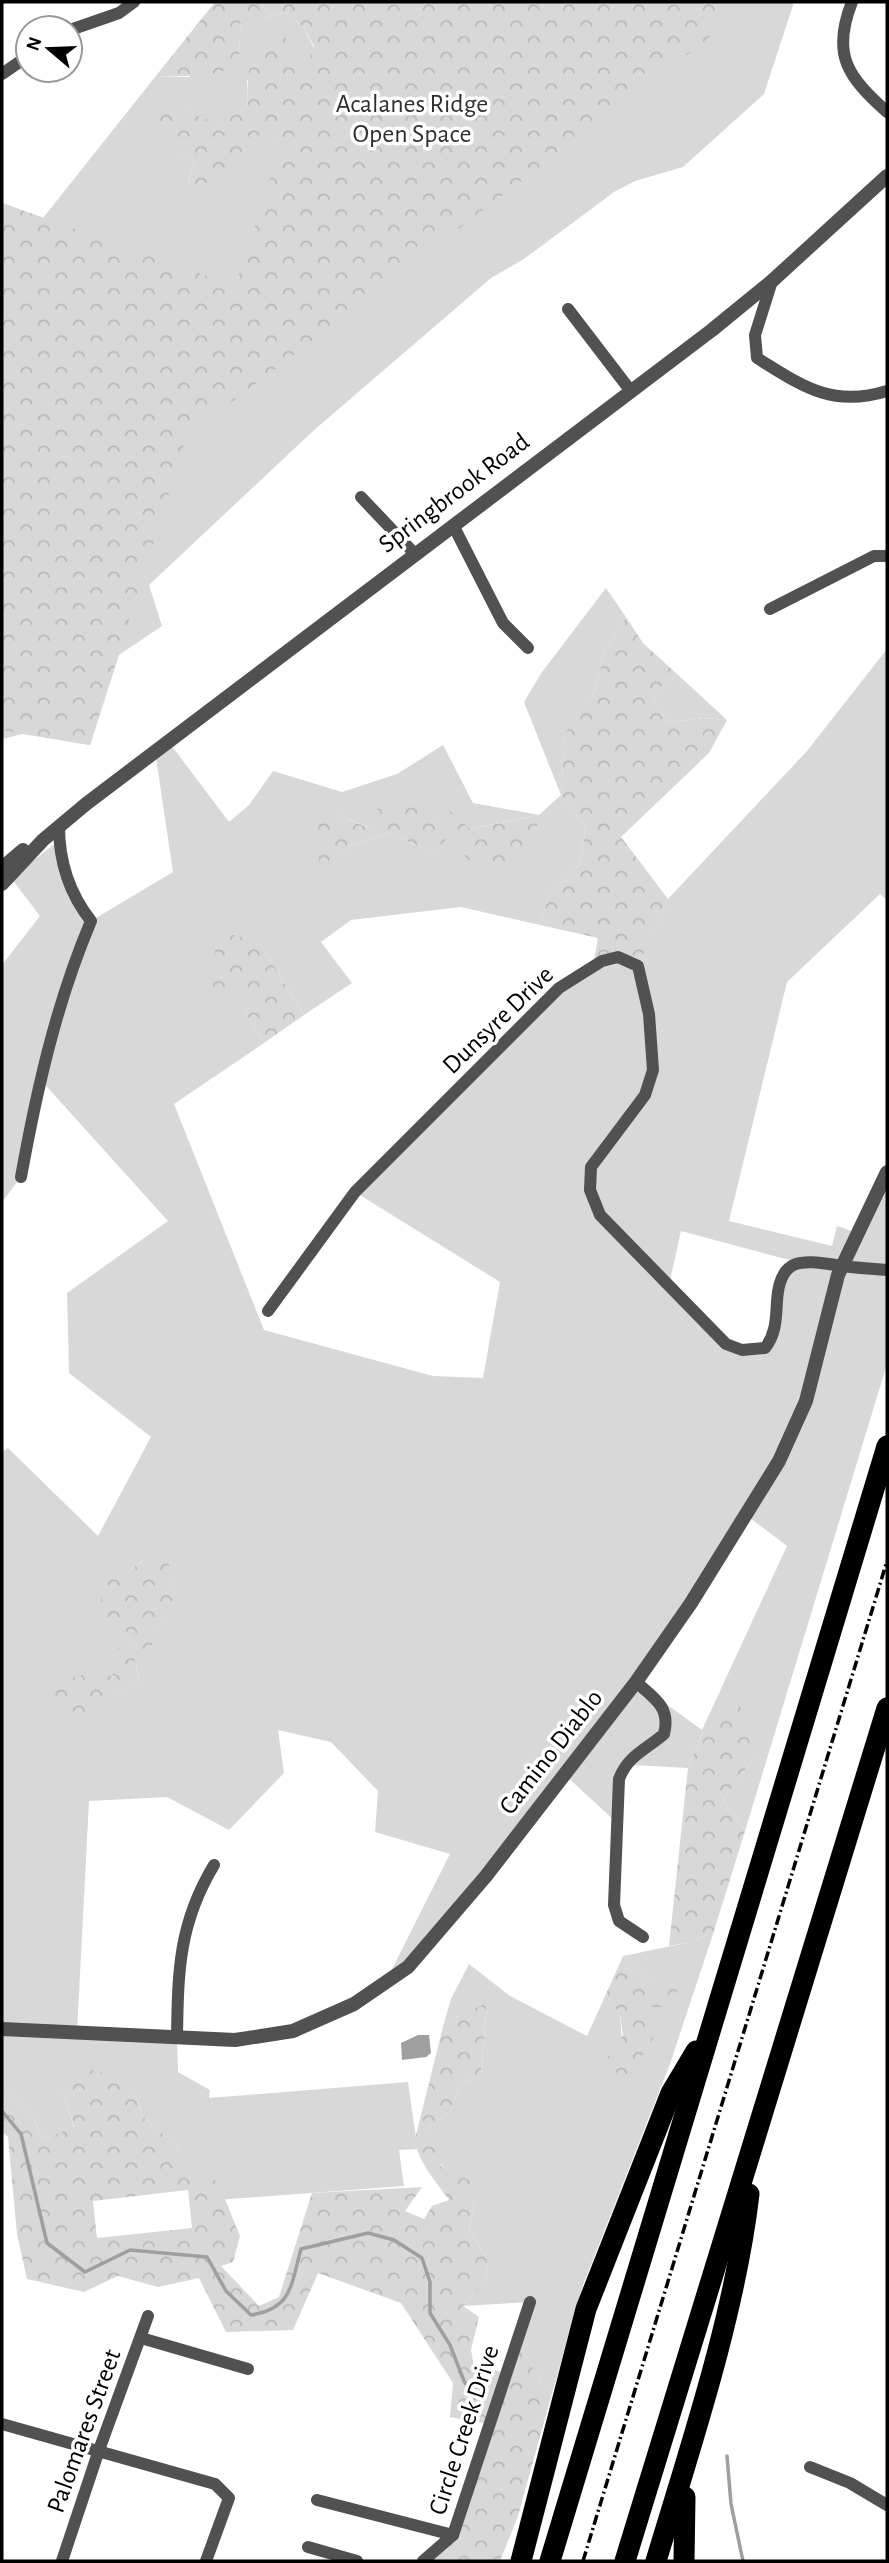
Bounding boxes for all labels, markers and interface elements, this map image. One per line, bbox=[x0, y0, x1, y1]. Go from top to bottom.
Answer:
north arrow bbox=[14, 14, 84, 84]
text: N bbox=[23, 35, 45, 53]
park label: Acalanes Ridge Open Space bbox=[336, 91, 488, 147]
street label: Springbrook Road bbox=[374, 428, 534, 558]
street label: Dunsyre Drive bbox=[438, 961, 558, 1079]
street label: Camino Diablo bbox=[494, 1685, 608, 1819]
street label: Circle Creek Drive bbox=[424, 2342, 504, 2518]
street label: Palomares Street bbox=[42, 2346, 126, 2516]

